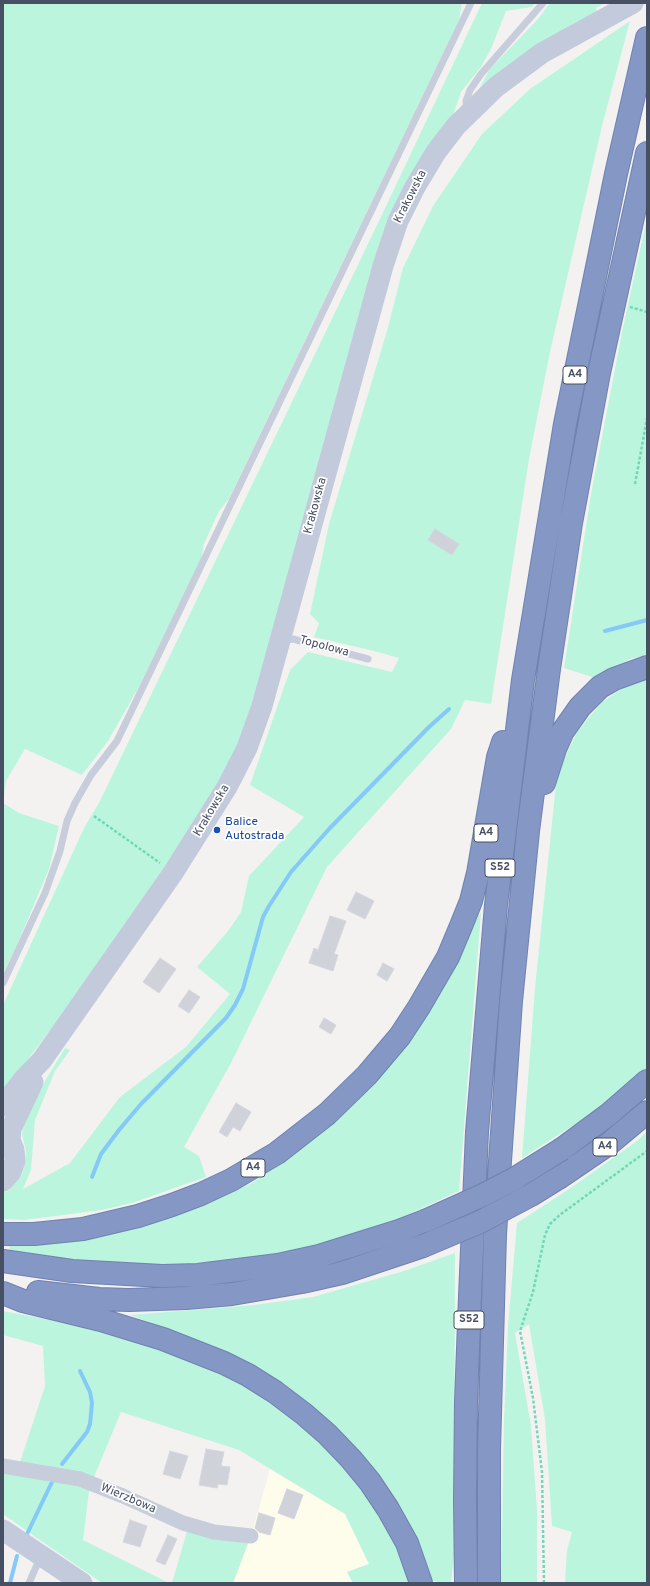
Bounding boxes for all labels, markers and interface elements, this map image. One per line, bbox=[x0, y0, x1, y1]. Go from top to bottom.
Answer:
street label: Krakowska bbox=[391, 168, 431, 226]
road number: A4 bbox=[563, 366, 587, 384]
street label: Krakowska bbox=[302, 476, 330, 536]
street label: Topolowa bbox=[298, 633, 350, 661]
street label: Krakowska bbox=[191, 783, 233, 839]
place label: Balice Autostrada bbox=[225, 816, 284, 844]
road number: A4 bbox=[474, 824, 498, 842]
marker: Balice Autostrada bbox=[212, 825, 222, 835]
road number: S52 bbox=[485, 859, 515, 877]
road number: A4 bbox=[593, 1138, 617, 1156]
road number: A4 bbox=[241, 1159, 265, 1177]
road number: S52 bbox=[454, 1311, 484, 1329]
street label: Wierzbowa bbox=[98, 1481, 158, 1517]

